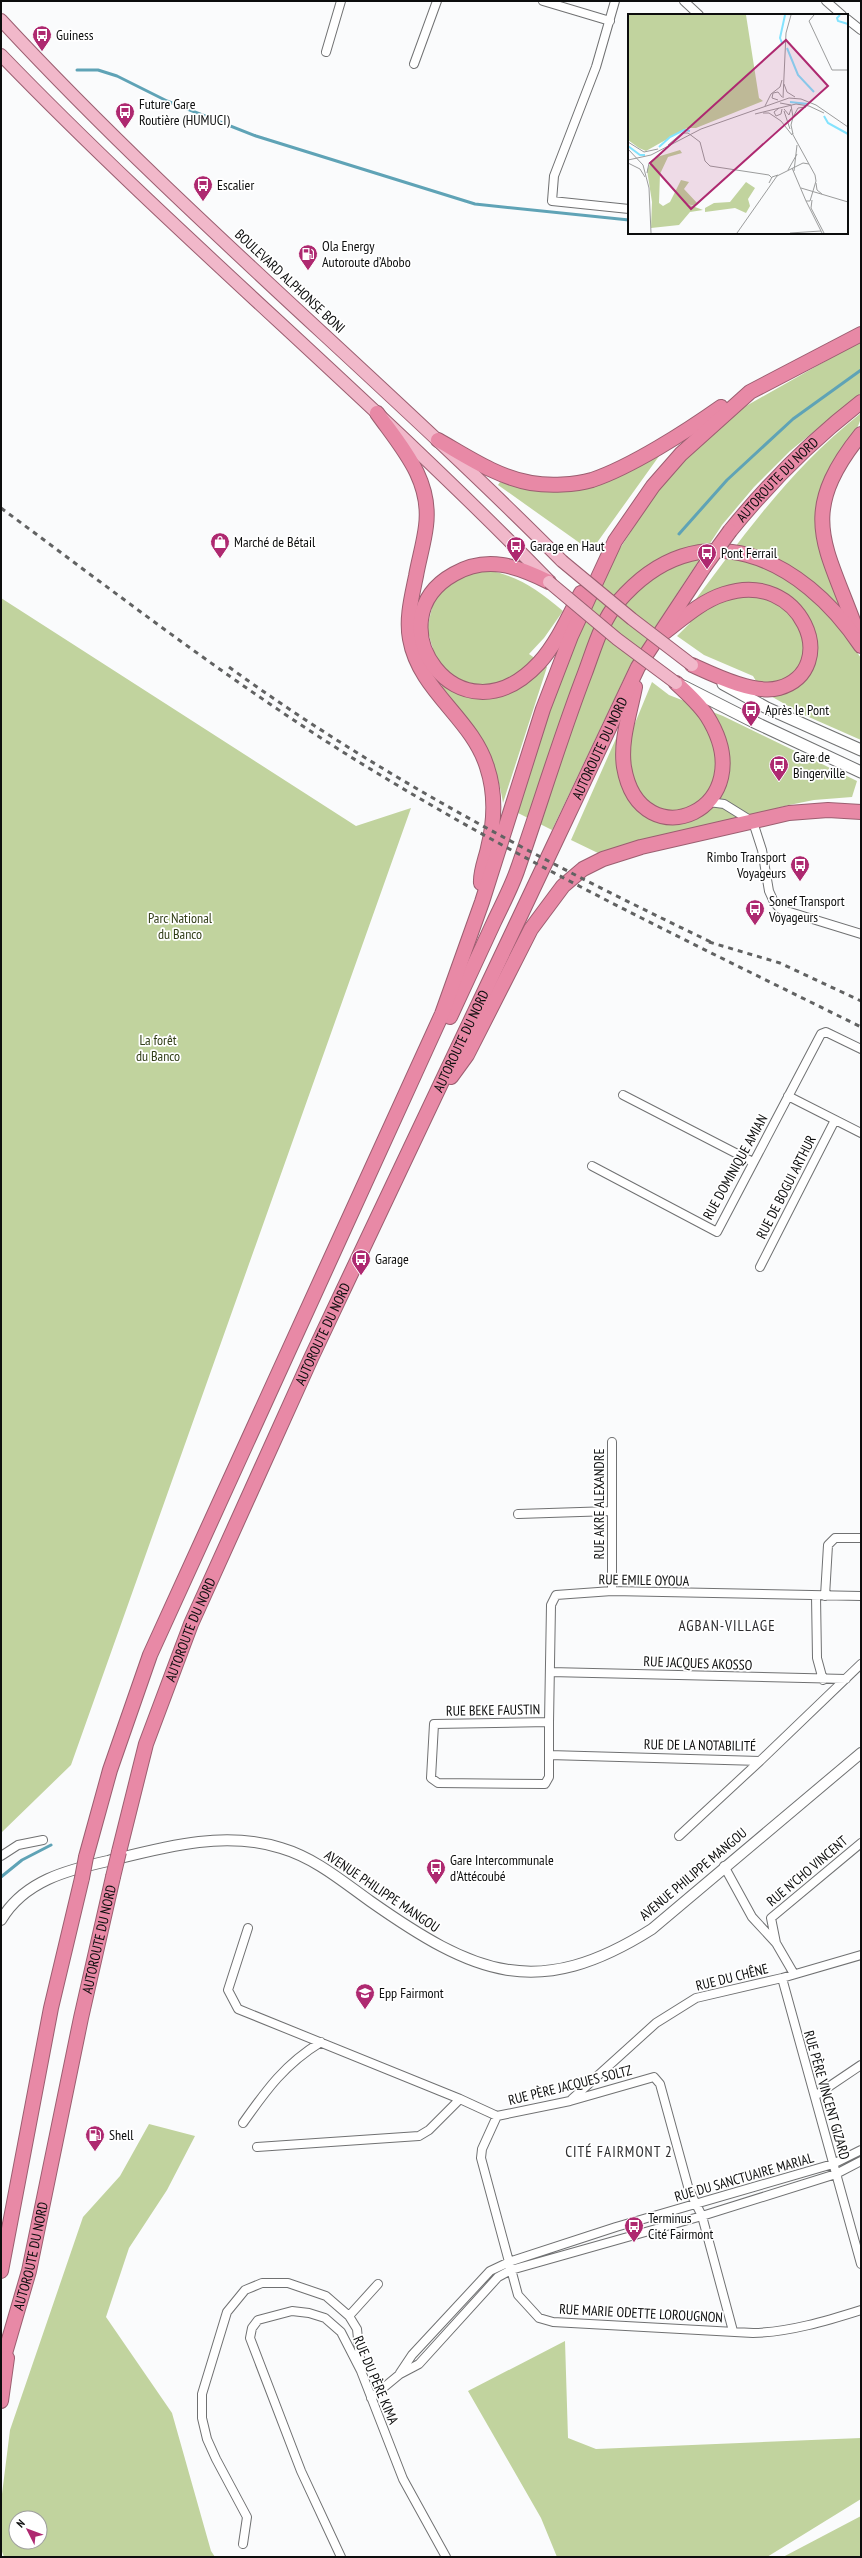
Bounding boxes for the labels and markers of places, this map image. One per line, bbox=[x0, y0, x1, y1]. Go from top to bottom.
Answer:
bus stop icon: Guiness bbox=[31, 24, 53, 52]
place label: Guiness bbox=[56, 26, 94, 44]
place label: Future Gare Routière (HUMUCI) bbox=[139, 95, 230, 129]
bus stop icon: Future Gare Routière (HUMUCI) bbox=[114, 101, 136, 129]
bus stop icon: Escalier bbox=[192, 174, 214, 202]
place label: Escalier bbox=[217, 176, 254, 194]
place label: Ola Energy Autoroute d’Abobo bbox=[322, 237, 411, 271]
fuel station icon: Ola Energy Autoroute d’Abobo bbox=[297, 243, 319, 271]
shop icon: Marché de Bétail bbox=[209, 531, 231, 559]
place label: Marché de Bétail bbox=[234, 533, 316, 551]
bus stop icon: Garage en Haut bbox=[505, 535, 527, 563]
place label: Garage en Haut bbox=[530, 537, 605, 555]
bus stop icon: Pont Ferrail bbox=[696, 542, 718, 570]
place label: Pont Ferrail bbox=[721, 544, 778, 562]
bus stop icon: Après le Pont bbox=[740, 699, 762, 727]
place label: Après le Pont bbox=[765, 701, 829, 719]
place label: Gare de Bingerville bbox=[793, 748, 845, 782]
bus stop icon: Gare de Bingerville bbox=[768, 754, 790, 782]
place label: Rimbo Transport Voyageurs bbox=[707, 848, 786, 882]
bus stop icon: Rimbo Transport Voyageurs bbox=[789, 854, 811, 882]
place label: Sonef Transport Voyageurs bbox=[768, 892, 845, 926]
bus stop icon: Sonef Transport Voyageurs bbox=[744, 898, 766, 926]
bus stop icon: Garage bbox=[350, 1248, 372, 1276]
place label: Garage bbox=[375, 1250, 409, 1268]
place label: Gare Intercommunale d'Attécoubé bbox=[450, 1851, 554, 1885]
bus stop icon: Gare Intercommunale d'Attécoubé bbox=[425, 1857, 447, 1885]
school or university icon: Epp Fairmont bbox=[354, 1982, 376, 2010]
place label: Epp Fairmont bbox=[379, 1984, 444, 2002]
fuel station icon: Shell bbox=[84, 2124, 106, 2152]
place label: Shell bbox=[109, 2126, 134, 2144]
place label: Terminus Cité Fairmont bbox=[648, 2209, 714, 2243]
bus stop icon: Terminus Cité Fairmont bbox=[623, 2215, 645, 2243]

